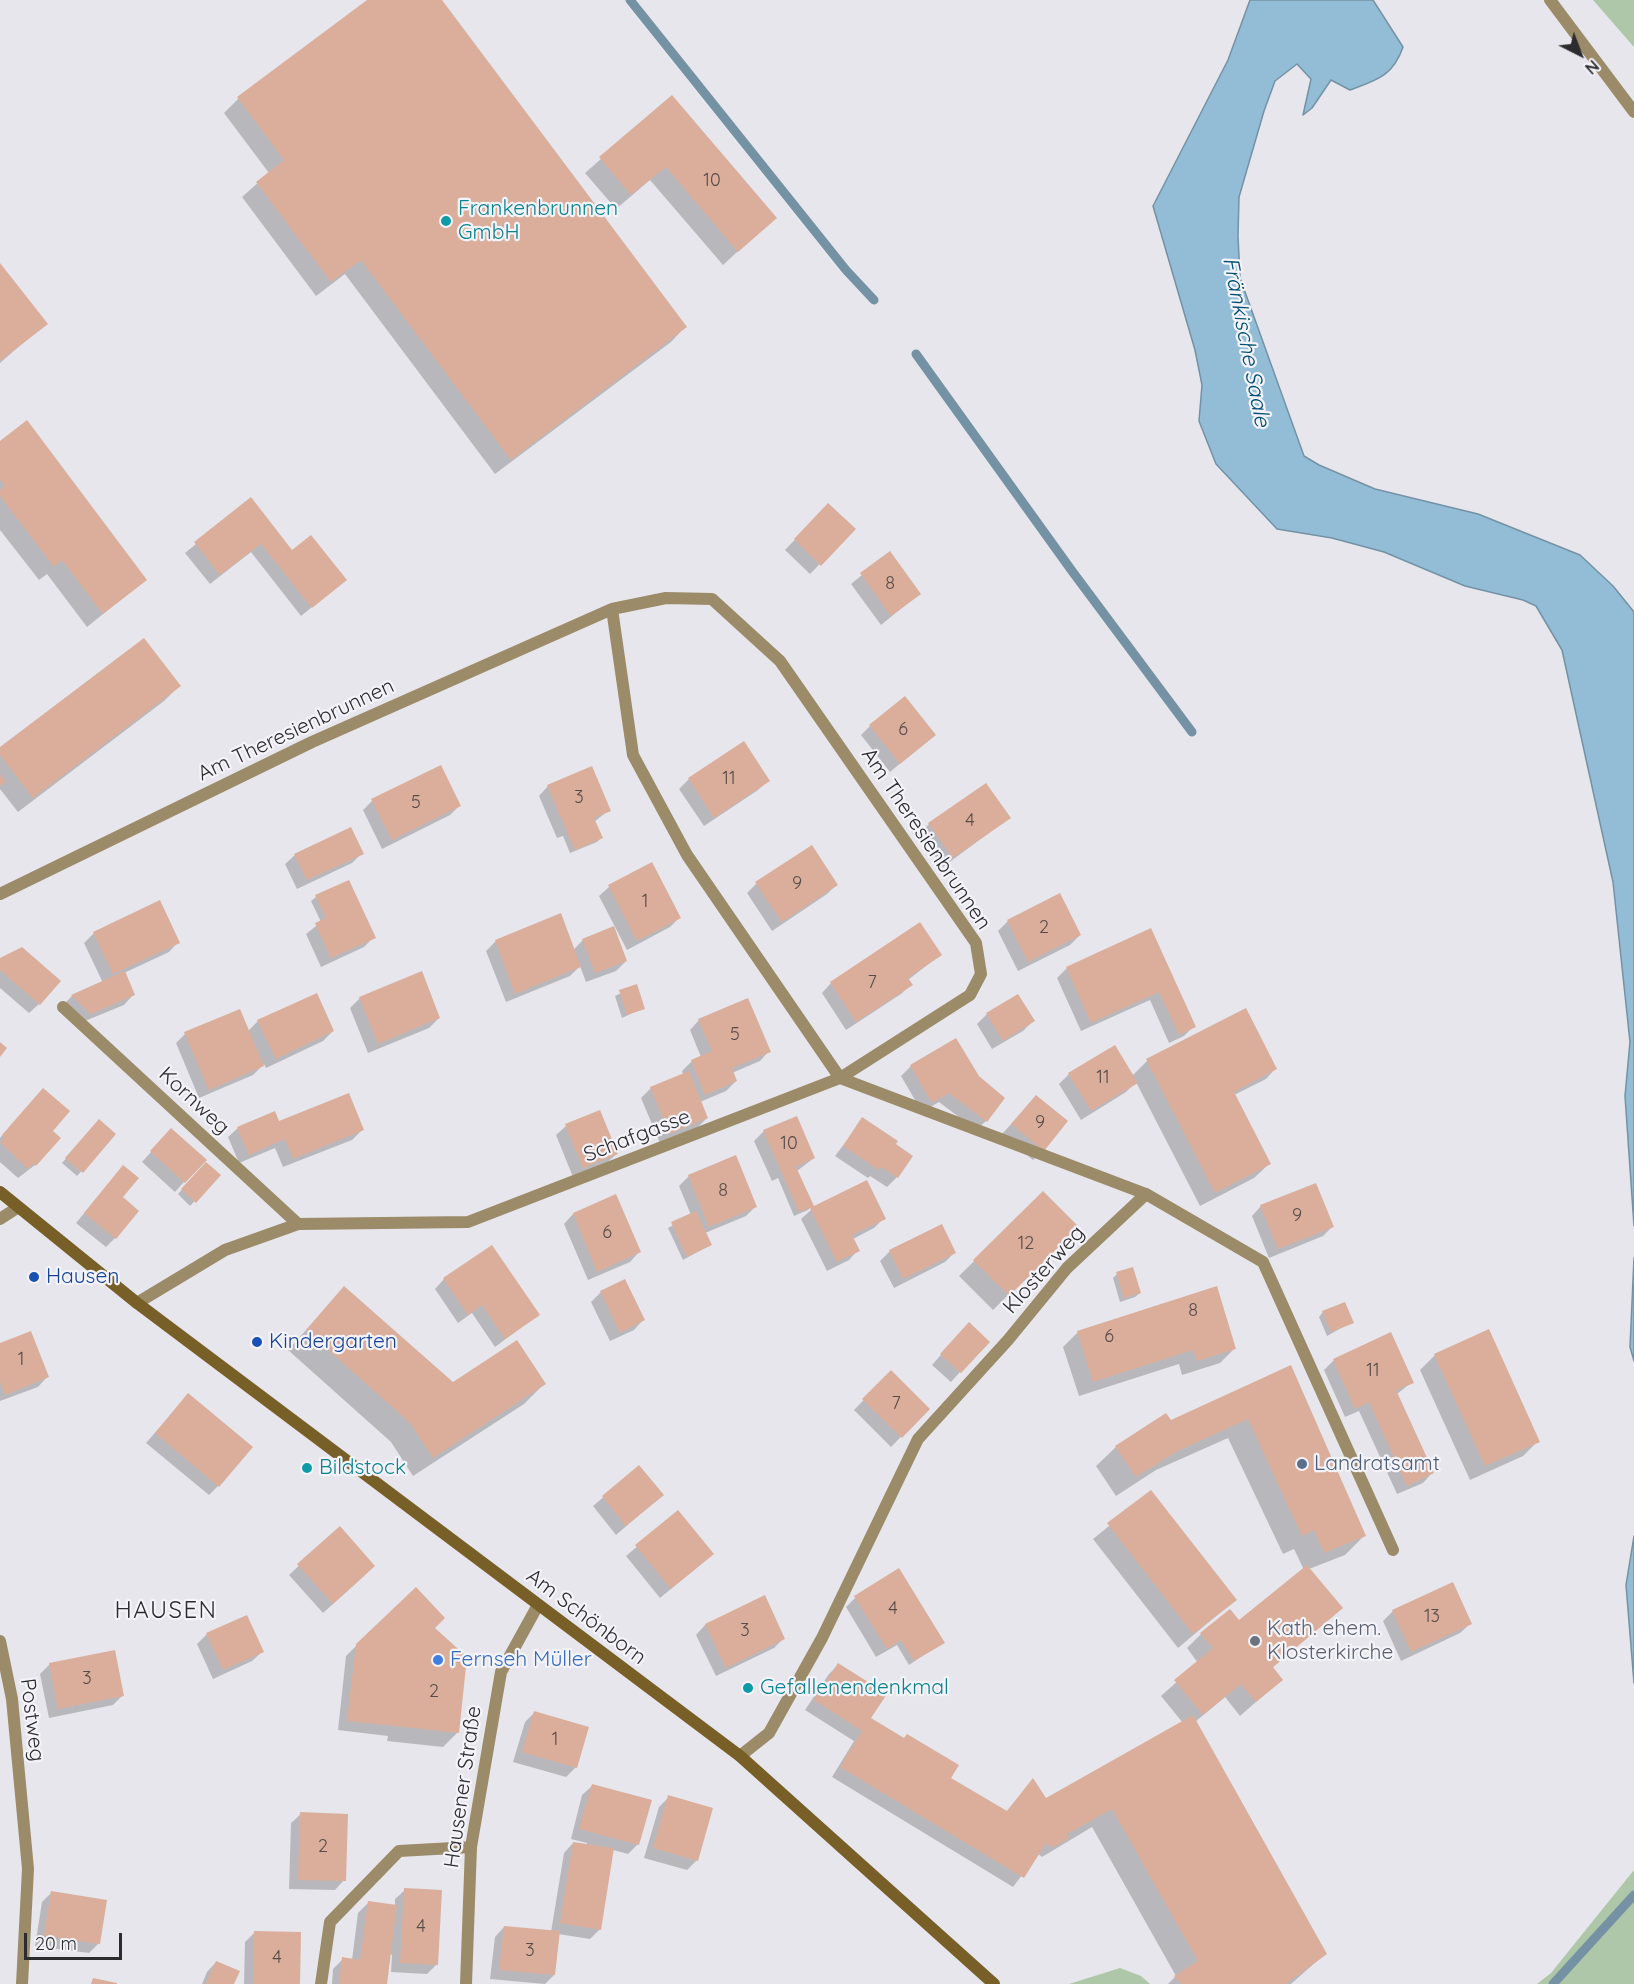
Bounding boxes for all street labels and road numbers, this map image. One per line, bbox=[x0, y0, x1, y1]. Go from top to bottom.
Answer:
street label: Am Theresienbrunnen bbox=[194, 673, 398, 787]
street label: Am Theresienbrunnen bbox=[856, 743, 996, 935]
street label: Kornweg bbox=[153, 1062, 235, 1140]
street label: Schafgasse bbox=[580, 1104, 694, 1168]
street label: Klosterweg bbox=[998, 1221, 1090, 1319]
street label: Am Schönborn bbox=[521, 1564, 651, 1670]
street label: Postweg bbox=[14, 1677, 50, 1763]
street label: Hausener Straße bbox=[439, 1704, 487, 1870]

